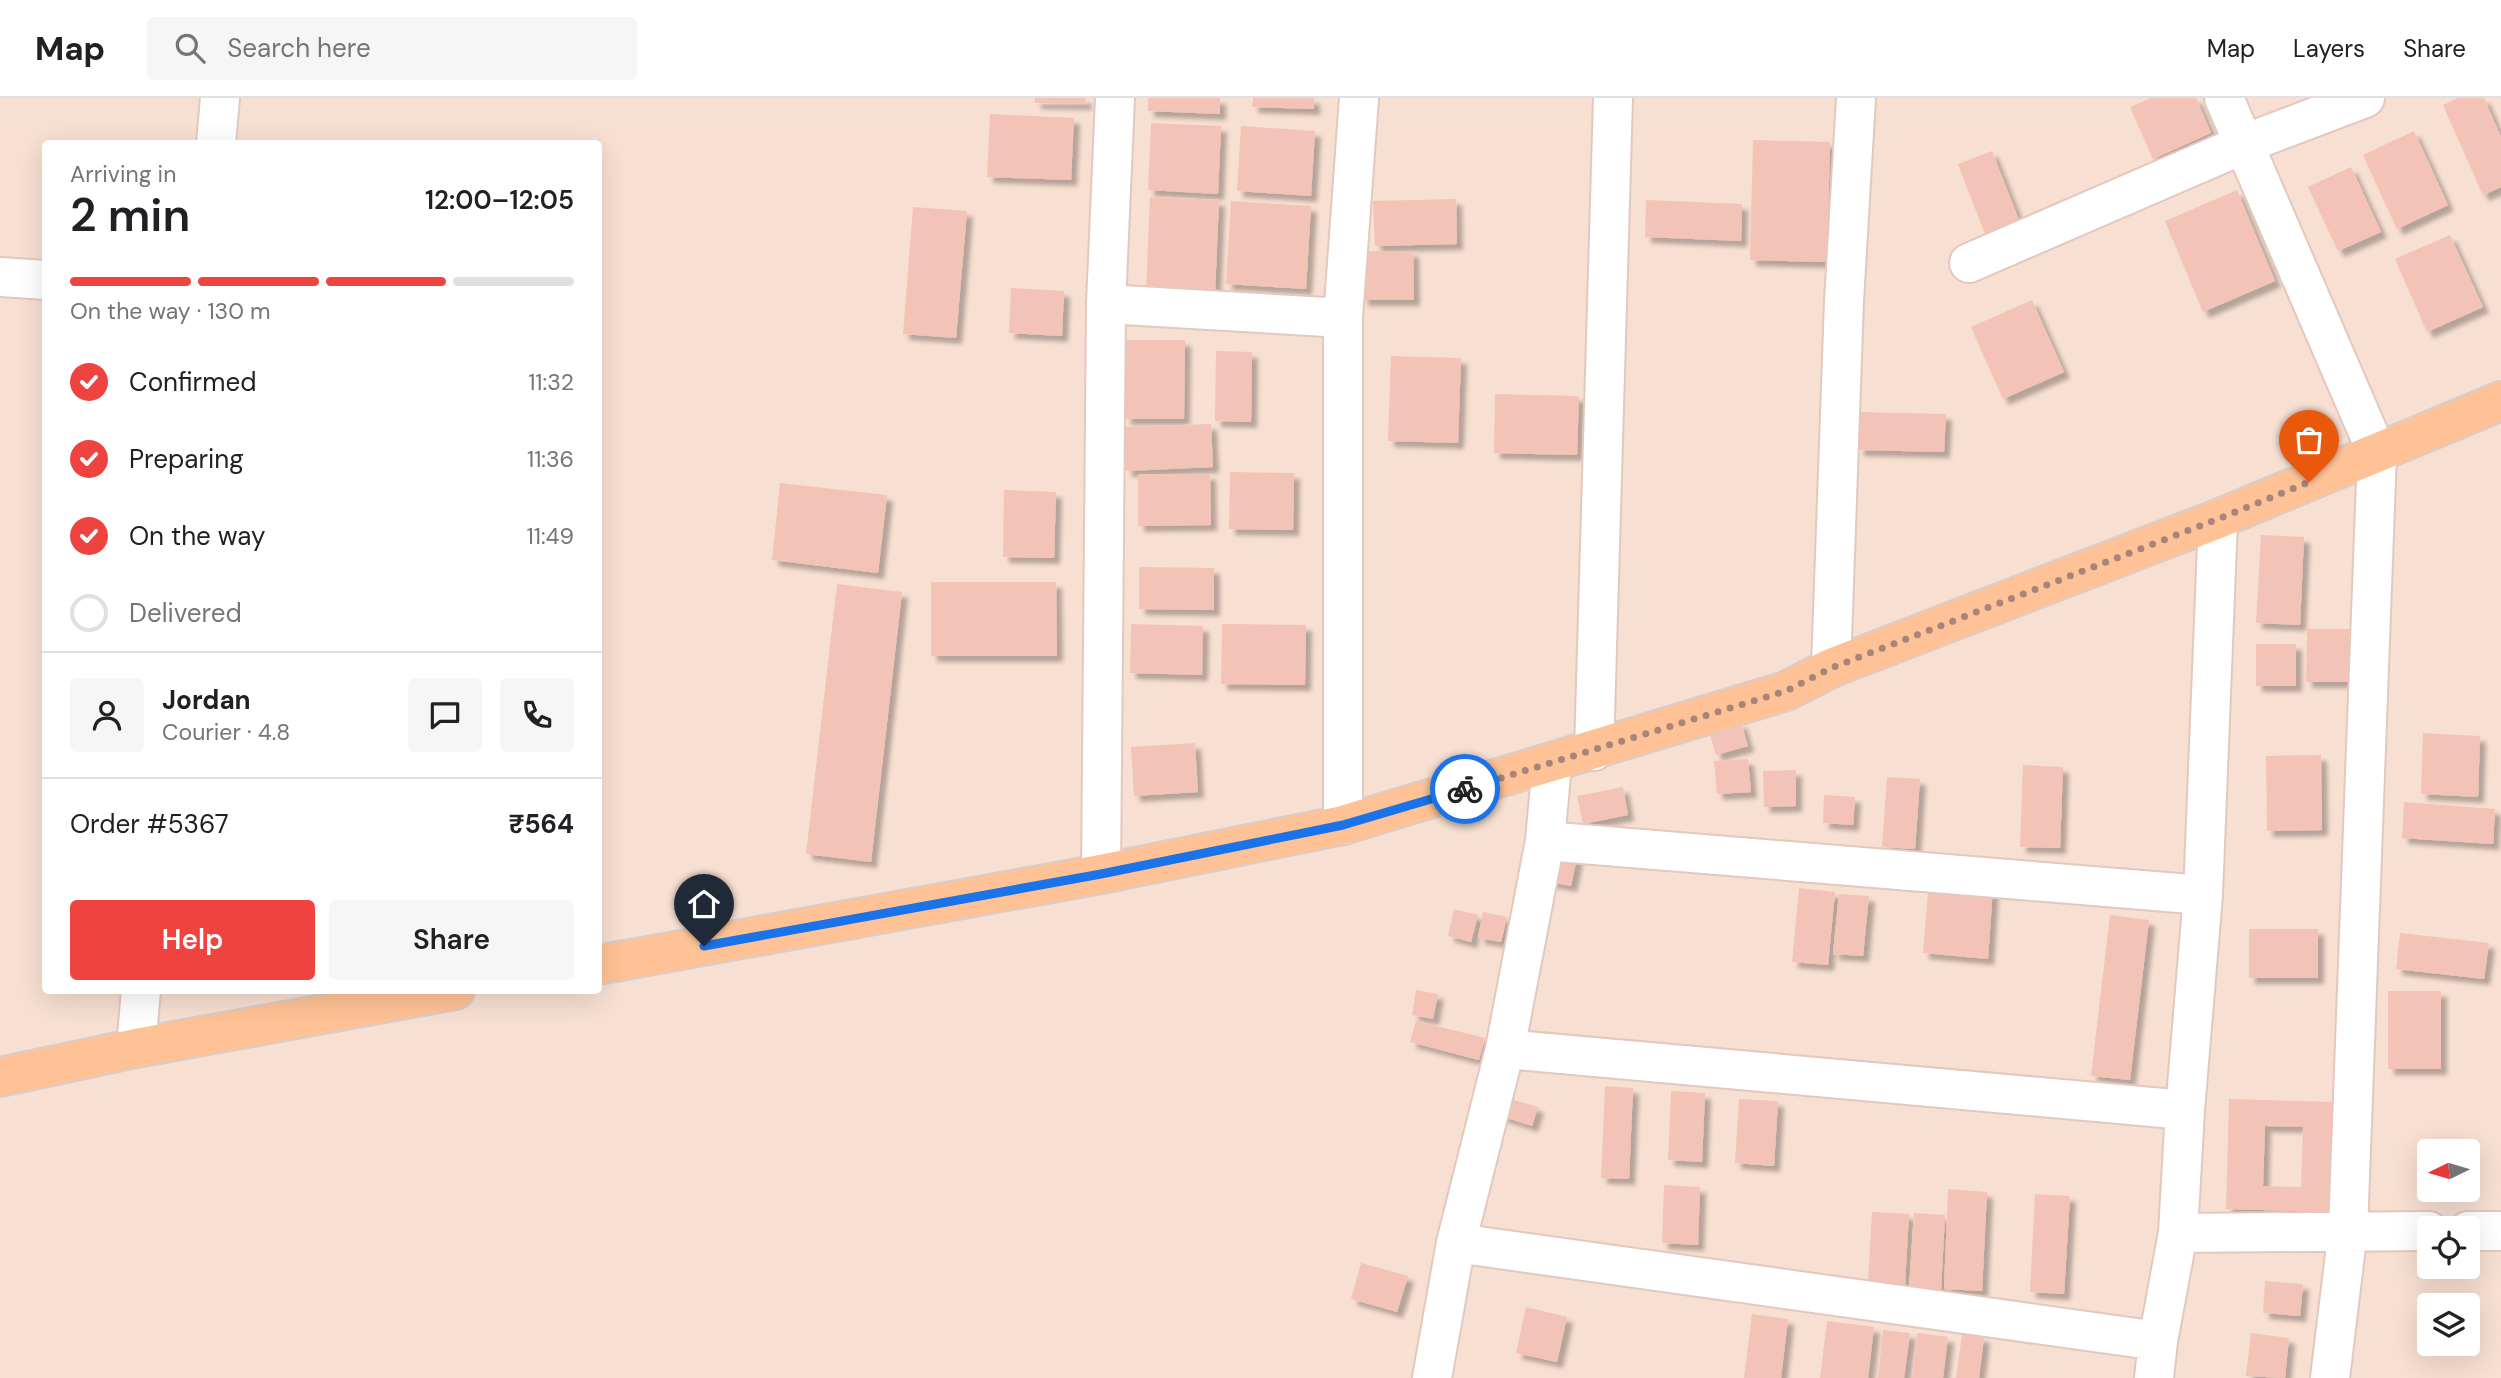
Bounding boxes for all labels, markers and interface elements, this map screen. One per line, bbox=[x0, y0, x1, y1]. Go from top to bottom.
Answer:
search box bbox=[147, 17, 637, 80]
text: Map bbox=[35, 27, 105, 70]
icon: search bbox=[171, 29, 209, 67]
text: Search here bbox=[227, 31, 371, 65]
text: Map bbox=[2207, 33, 2255, 64]
text: Layers bbox=[2293, 33, 2365, 64]
text: Share bbox=[2403, 33, 2466, 64]
text: Arriving in bbox=[70, 159, 176, 189]
text: 12:00–12:05 bbox=[425, 183, 574, 217]
text: 2 min bbox=[70, 185, 190, 245]
text: On the way · 130 m bbox=[70, 296, 271, 326]
icon: check bbox=[70, 363, 108, 401]
text: Confirmed bbox=[129, 365, 256, 399]
text: 11:32 bbox=[528, 367, 574, 397]
pin bbox=[2279, 410, 2339, 482]
icon: bag bbox=[2290, 421, 2328, 459]
icon: check bbox=[70, 440, 108, 478]
text: Preparing bbox=[129, 442, 244, 476]
text: 11:36 bbox=[527, 444, 574, 474]
icon: check bbox=[70, 517, 108, 555]
text: On the way bbox=[129, 519, 265, 553]
text: 11:49 bbox=[527, 521, 574, 551]
text: Delivered bbox=[129, 596, 242, 630]
button: person bbox=[70, 678, 144, 752]
button: chat bbox=[408, 678, 482, 752]
button: phone bbox=[500, 678, 574, 752]
text: Jordan bbox=[162, 683, 251, 717]
text: Courier · 4.8 bbox=[162, 717, 290, 747]
courier bbox=[1430, 754, 1500, 824]
icon: bike bbox=[1446, 770, 1484, 808]
text: Order #5367 bbox=[70, 807, 229, 841]
text: ₹564 bbox=[508, 807, 574, 841]
pin bbox=[674, 874, 734, 946]
icon: home bbox=[685, 885, 723, 923]
button: Help bbox=[70, 900, 315, 980]
button: Share bbox=[329, 900, 574, 980]
north arrow bbox=[2417, 1139, 2480, 1202]
map controls bbox=[2417, 1139, 2480, 1356]
button: locate bbox=[2417, 1216, 2480, 1279]
button: layers bbox=[2417, 1293, 2480, 1356]

